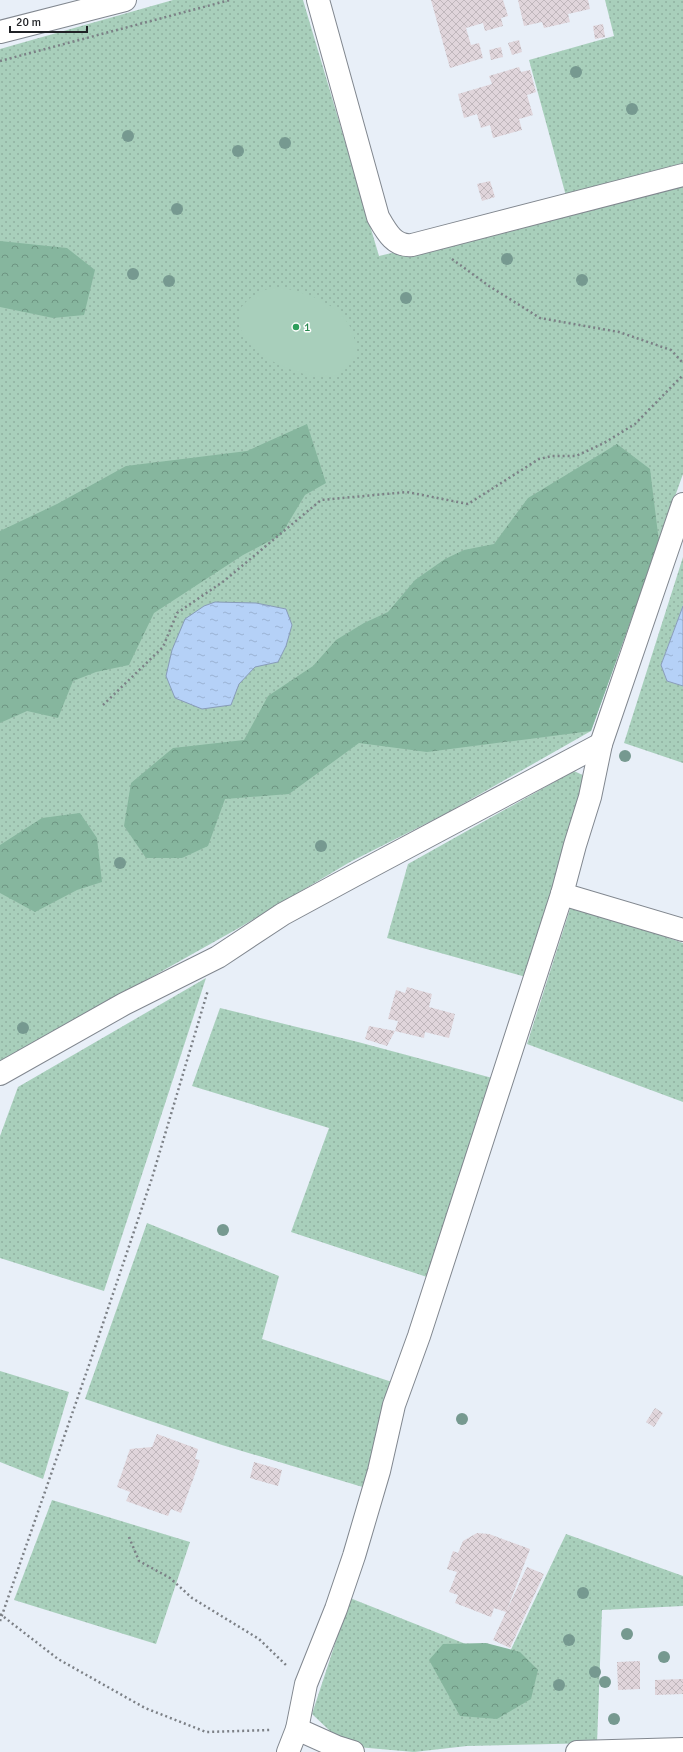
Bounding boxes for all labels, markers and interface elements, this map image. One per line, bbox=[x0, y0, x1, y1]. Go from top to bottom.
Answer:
scale bar bbox=[10, 8, 87, 34]
text: 20 m bbox=[16, 15, 41, 30]
place label: 1 bbox=[304, 320, 310, 335]
marker: 1 bbox=[291, 322, 301, 332]

